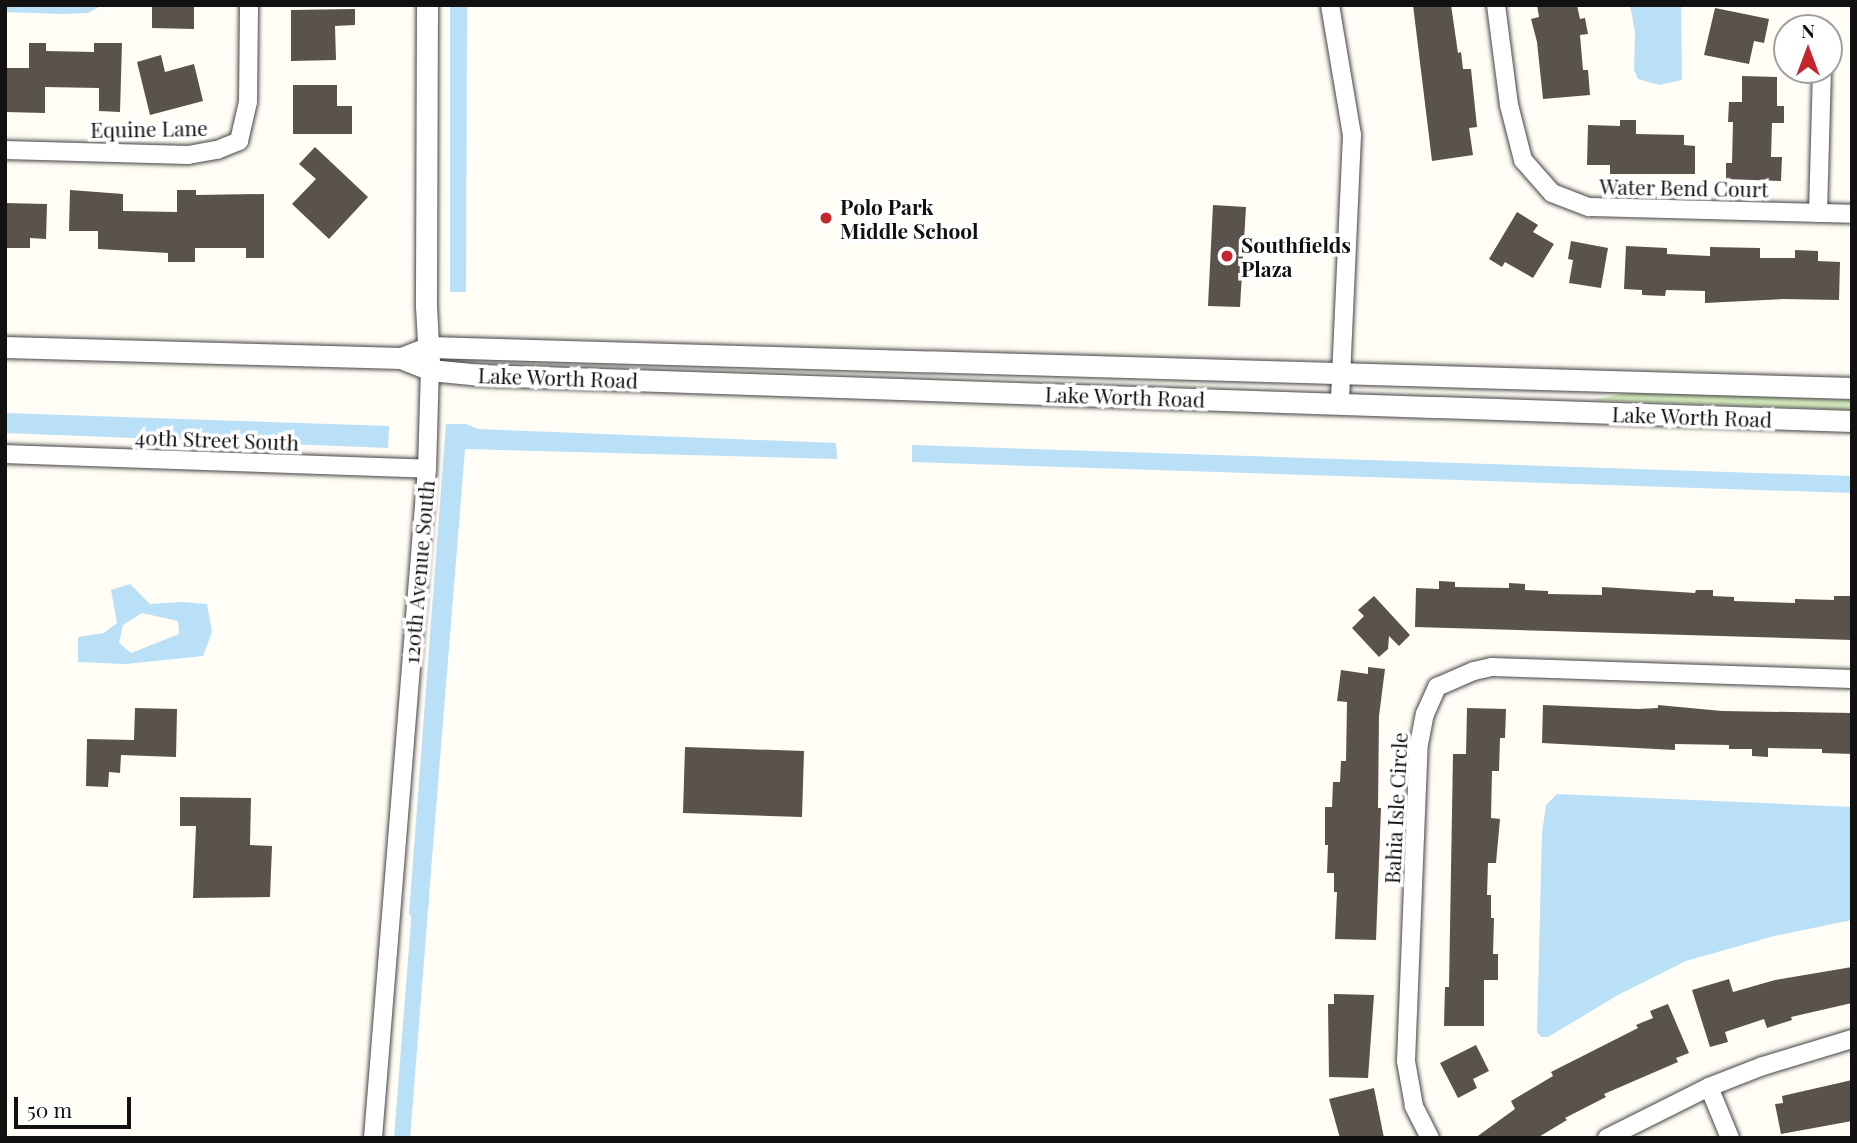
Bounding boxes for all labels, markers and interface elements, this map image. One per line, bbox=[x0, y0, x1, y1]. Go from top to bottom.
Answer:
north arrow bbox=[1773, 14, 1843, 84]
text: N bbox=[1801, 17, 1815, 43]
street label: Equine Lane bbox=[90, 114, 208, 142]
street label: Water Bend Court bbox=[1599, 173, 1769, 201]
place label: Polo Park Middle School bbox=[840, 193, 978, 243]
marker: Polo Park Middle School bbox=[818, 210, 834, 226]
place label: Southfields Plaza bbox=[1241, 231, 1351, 281]
marker: Southfields Plaza bbox=[1219, 248, 1235, 264]
street label: Lake Worth Road bbox=[477, 362, 639, 392]
street label: Lake Worth Road bbox=[1044, 381, 1206, 411]
street label: Lake Worth Road bbox=[1611, 401, 1773, 431]
street label: 40th Street South bbox=[134, 424, 300, 454]
street label: 120th Avenue South bbox=[397, 479, 439, 665]
street label: Bahia Isle Circle bbox=[1378, 731, 1412, 885]
scale bar bbox=[18, 1084, 135, 1128]
text: 50 m bbox=[27, 1095, 72, 1123]

